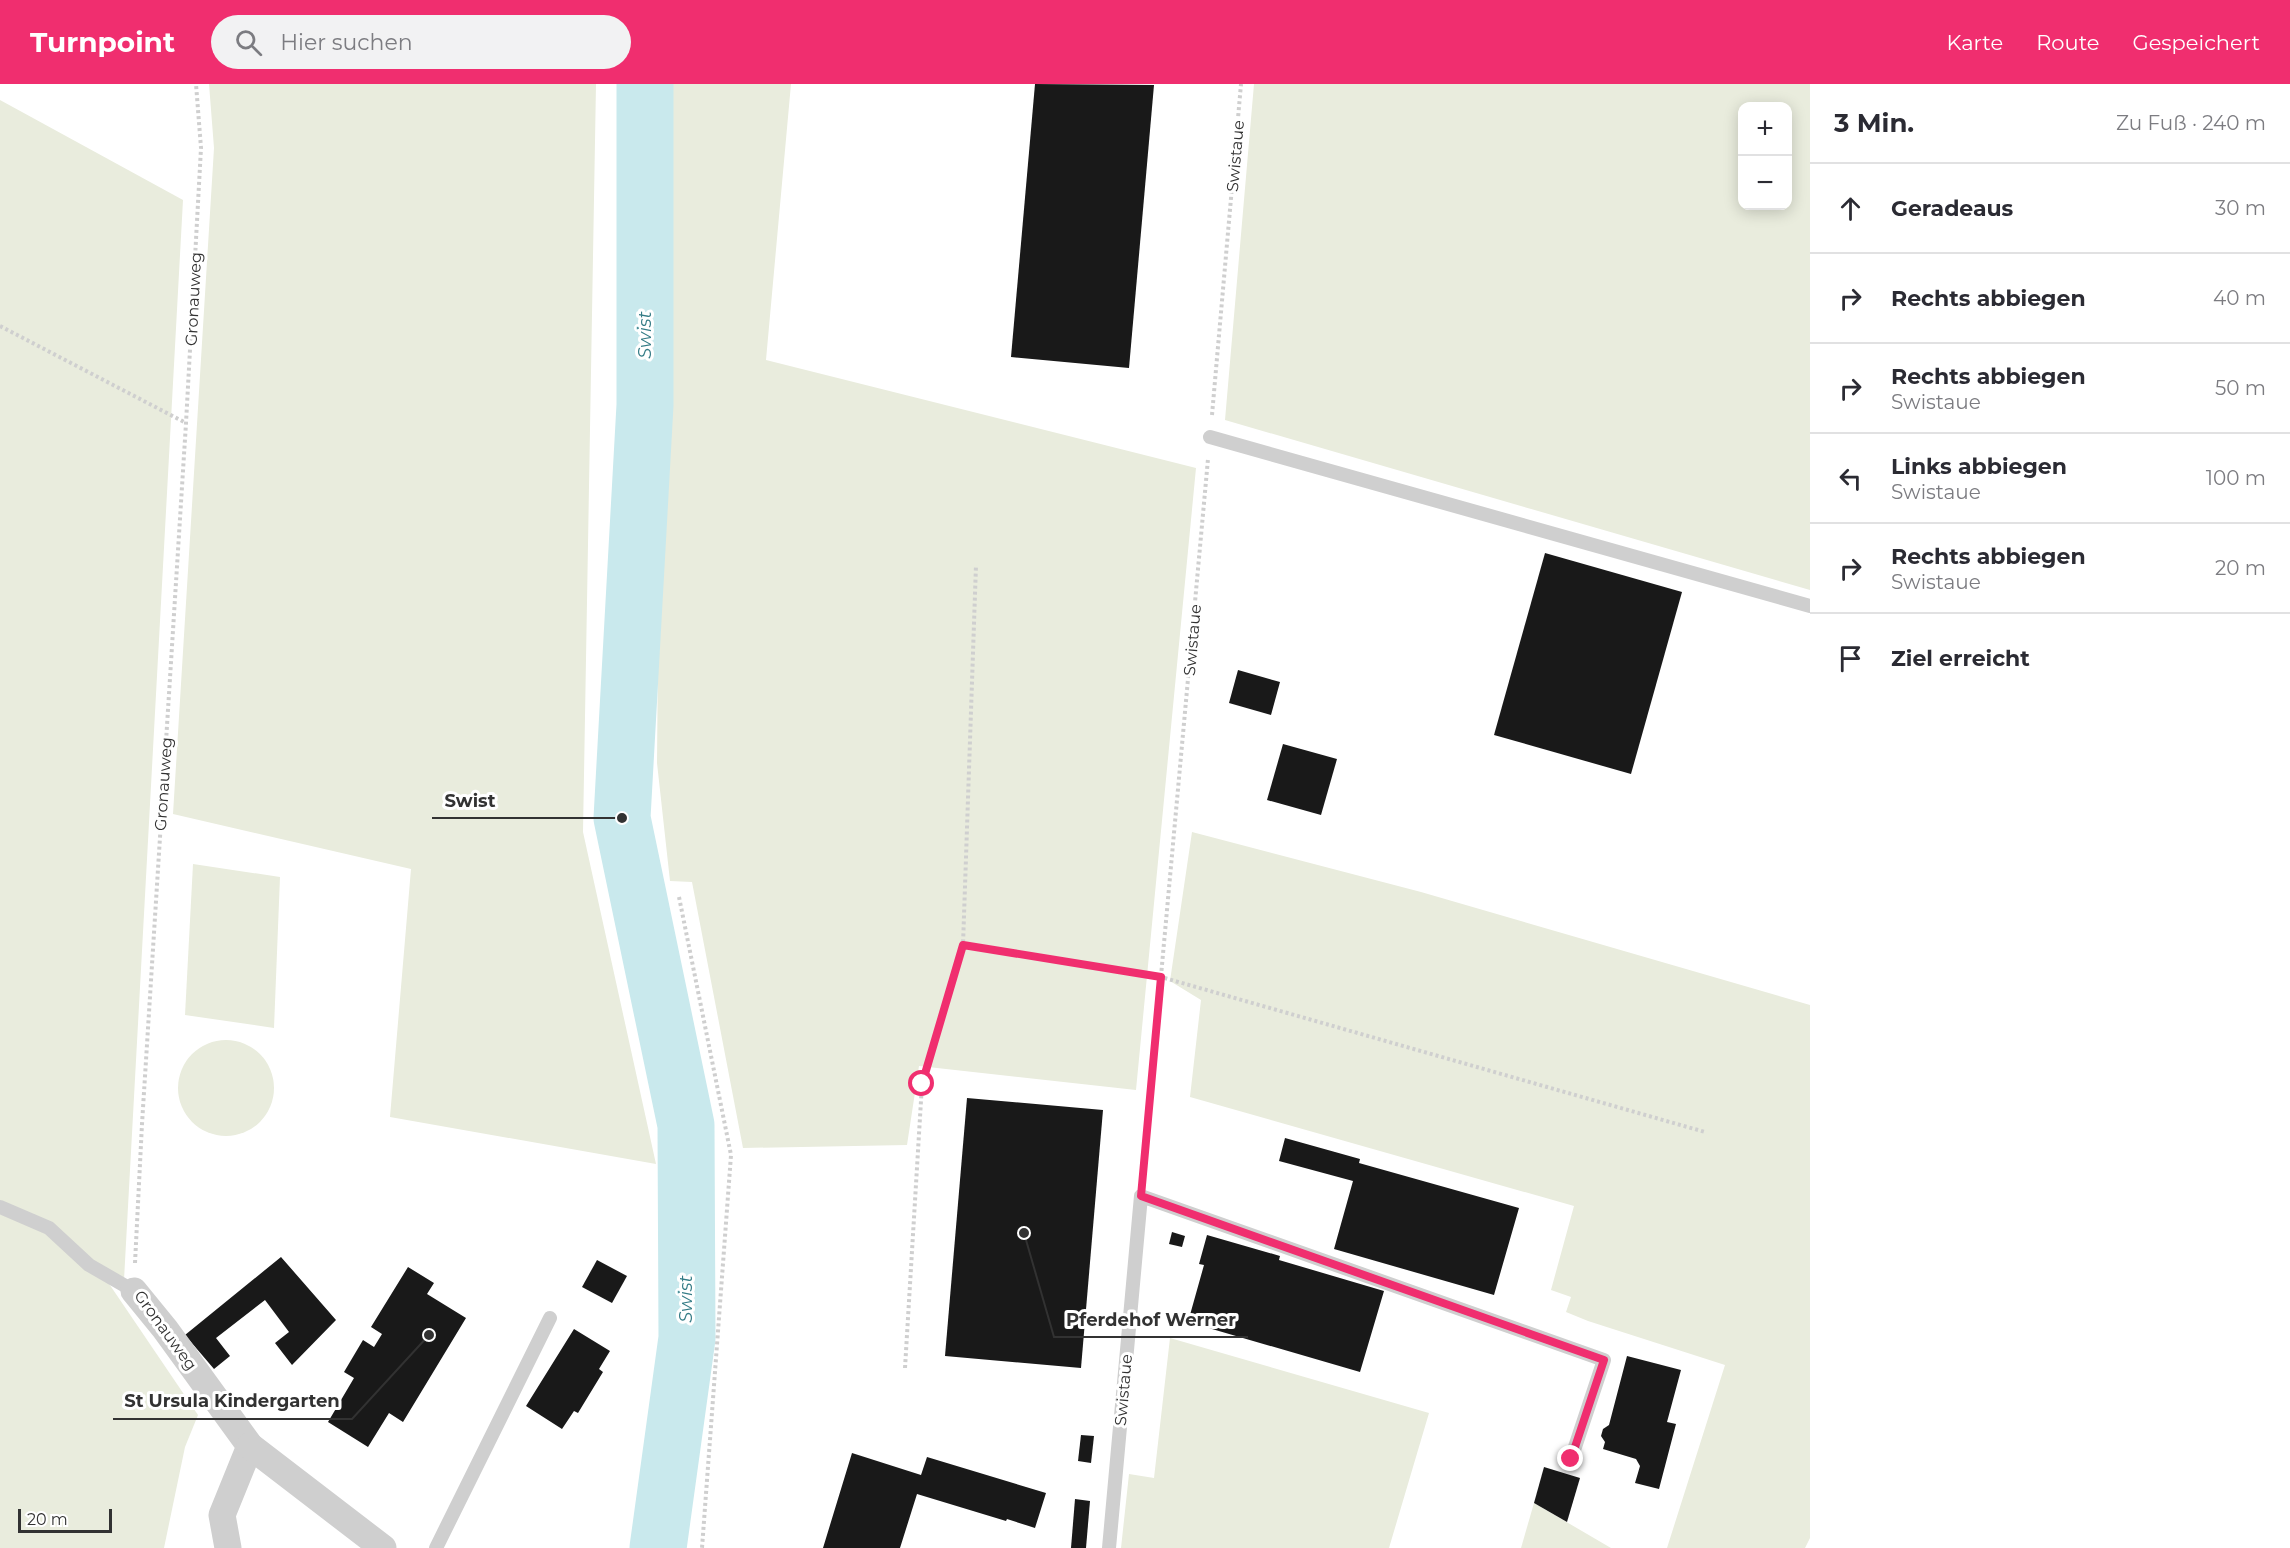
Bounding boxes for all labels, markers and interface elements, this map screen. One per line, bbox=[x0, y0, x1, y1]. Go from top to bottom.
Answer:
search box bbox=[211, 15, 631, 69]
text: Turnpoint bbox=[30, 25, 175, 59]
icon: search bbox=[232, 26, 265, 59]
text: Hier suchen bbox=[280, 29, 413, 56]
text: Karte bbox=[1947, 30, 2003, 55]
text: Route bbox=[2036, 30, 2099, 55]
text: Gespeichert bbox=[2132, 30, 2260, 55]
map controls bbox=[1738, 102, 1792, 210]
button: + bbox=[1738, 102, 1792, 156]
text: 3 Min. bbox=[1834, 107, 1914, 139]
text: Zu Fuß · 240 m bbox=[2116, 111, 2266, 135]
street label: Swistaue bbox=[1223, 119, 1248, 193]
button: − bbox=[1738, 156, 1792, 210]
icon: ahead bbox=[1834, 192, 1867, 225]
text: Geradeaus bbox=[1891, 195, 2013, 222]
text: 30 m bbox=[2215, 196, 2266, 220]
street label: Gronauweg bbox=[182, 252, 205, 346]
icon: right bbox=[1834, 282, 1867, 315]
text: Rechts abbiegen bbox=[1891, 285, 2086, 312]
text: 40 m bbox=[2213, 286, 2266, 310]
water label: Swist bbox=[634, 310, 656, 359]
text: Rechts abbiegen bbox=[1891, 363, 2086, 390]
icon: right bbox=[1834, 372, 1867, 405]
text: 50 m bbox=[2215, 376, 2266, 400]
text: Swistaue bbox=[1891, 390, 1981, 414]
text: Links abbiegen bbox=[1891, 453, 2067, 480]
icon: left bbox=[1834, 462, 1867, 495]
text: 100 m bbox=[2206, 466, 2266, 490]
text: Swistaue bbox=[1891, 480, 1981, 504]
text: Rechts abbiegen bbox=[1891, 543, 2086, 570]
icon: right bbox=[1834, 552, 1867, 585]
text: 20 m bbox=[2215, 556, 2266, 580]
text: Swistaue bbox=[1891, 570, 1981, 594]
street label: Swistaue bbox=[1180, 603, 1205, 677]
icon: arrive bbox=[1834, 642, 1867, 675]
text: Ziel erreicht bbox=[1891, 645, 2030, 672]
street label: Gronauweg bbox=[151, 736, 176, 832]
callout: Swist bbox=[432, 782, 507, 818]
text: Swist bbox=[445, 790, 496, 812]
route start bbox=[908, 1070, 934, 1096]
water label: Swist bbox=[675, 1274, 697, 1323]
street label: Gronauweg bbox=[130, 1287, 201, 1374]
callout: Pferdehof Werner bbox=[1054, 1301, 1248, 1337]
text: Pferdehof Werner bbox=[1066, 1309, 1236, 1331]
street label: Swistaue bbox=[1111, 1353, 1136, 1427]
callout: St Ursula Kindergarten bbox=[113, 1383, 352, 1419]
text: St Ursula Kindergarten bbox=[124, 1390, 340, 1412]
route end bbox=[1557, 1445, 1583, 1471]
scale bar bbox=[18, 1506, 112, 1534]
text: 20 m bbox=[27, 1510, 68, 1529]

